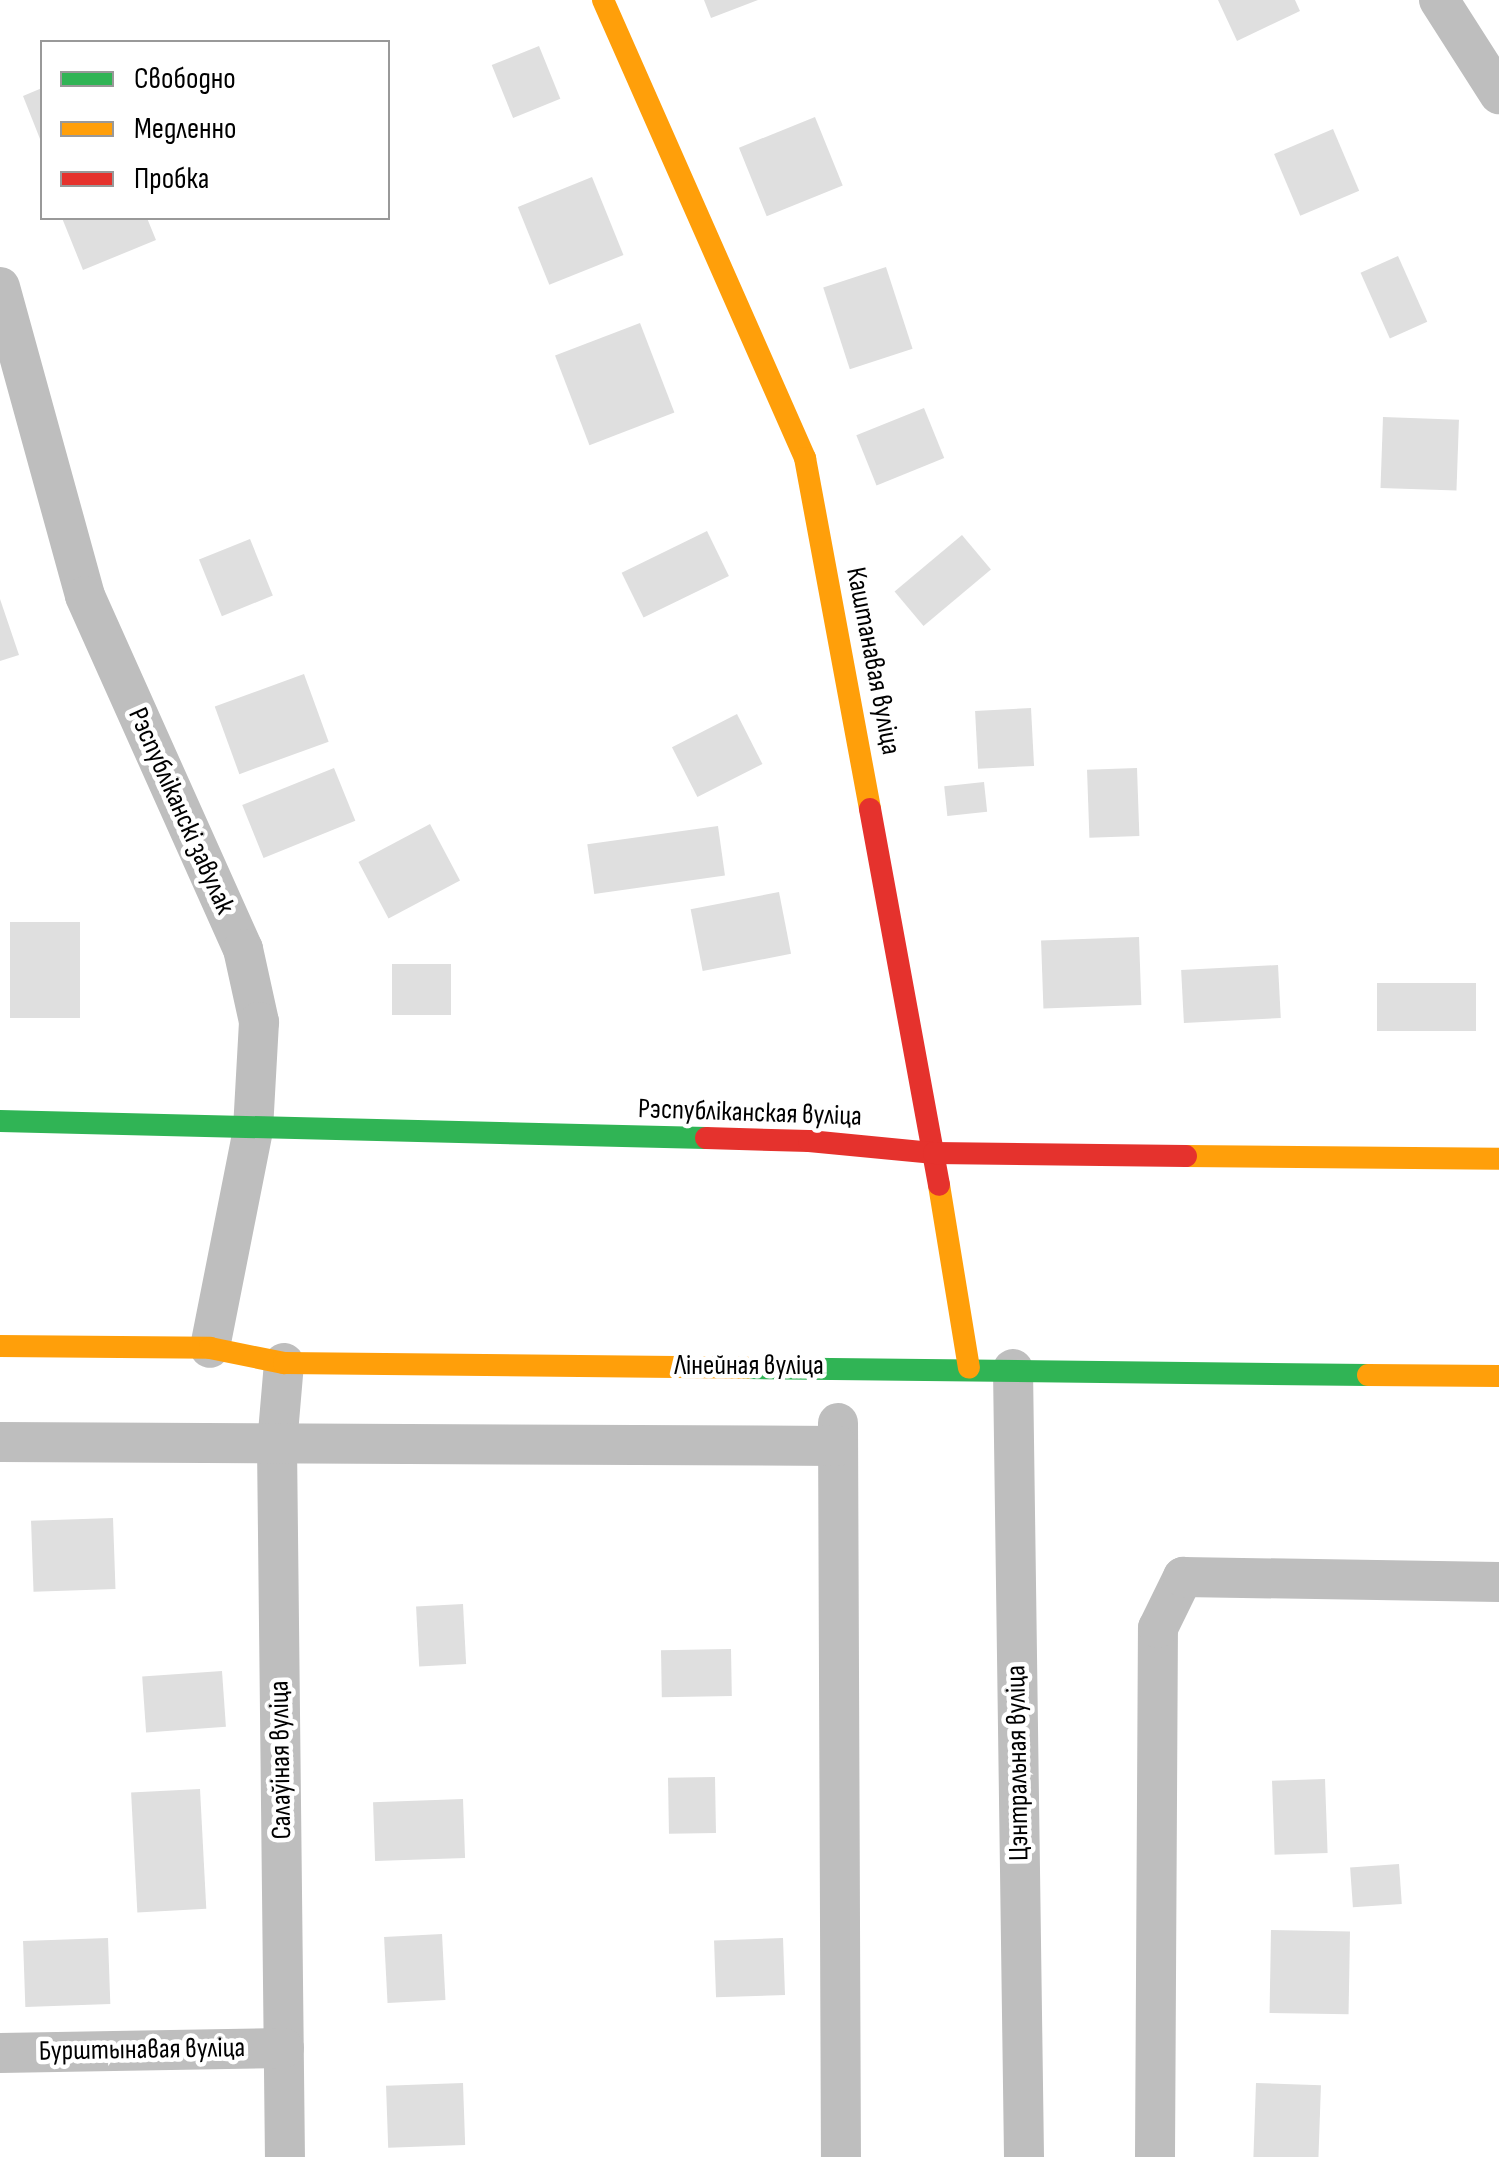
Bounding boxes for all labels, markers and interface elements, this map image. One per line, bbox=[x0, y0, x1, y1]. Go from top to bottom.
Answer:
legend bbox=[40, 40, 390, 220]
text: Свободно bbox=[134, 61, 236, 97]
text: Медленно bbox=[134, 111, 236, 147]
text: Пробка bbox=[134, 161, 209, 197]
street label: Каштанавая вуліца bbox=[838, 564, 908, 758]
street label: Рэспубліканскі завулак bbox=[120, 703, 242, 919]
street label: Рэспубліканская вуліца bbox=[638, 1092, 862, 1134]
street label: Лінейная вуліца bbox=[674, 1349, 824, 1383]
street label: Цэнтральная вуліца bbox=[999, 1665, 1037, 1861]
street label: Салаўіная вуліца bbox=[263, 1680, 299, 1840]
street label: Бурштынавая вуліца bbox=[39, 2031, 245, 2069]

